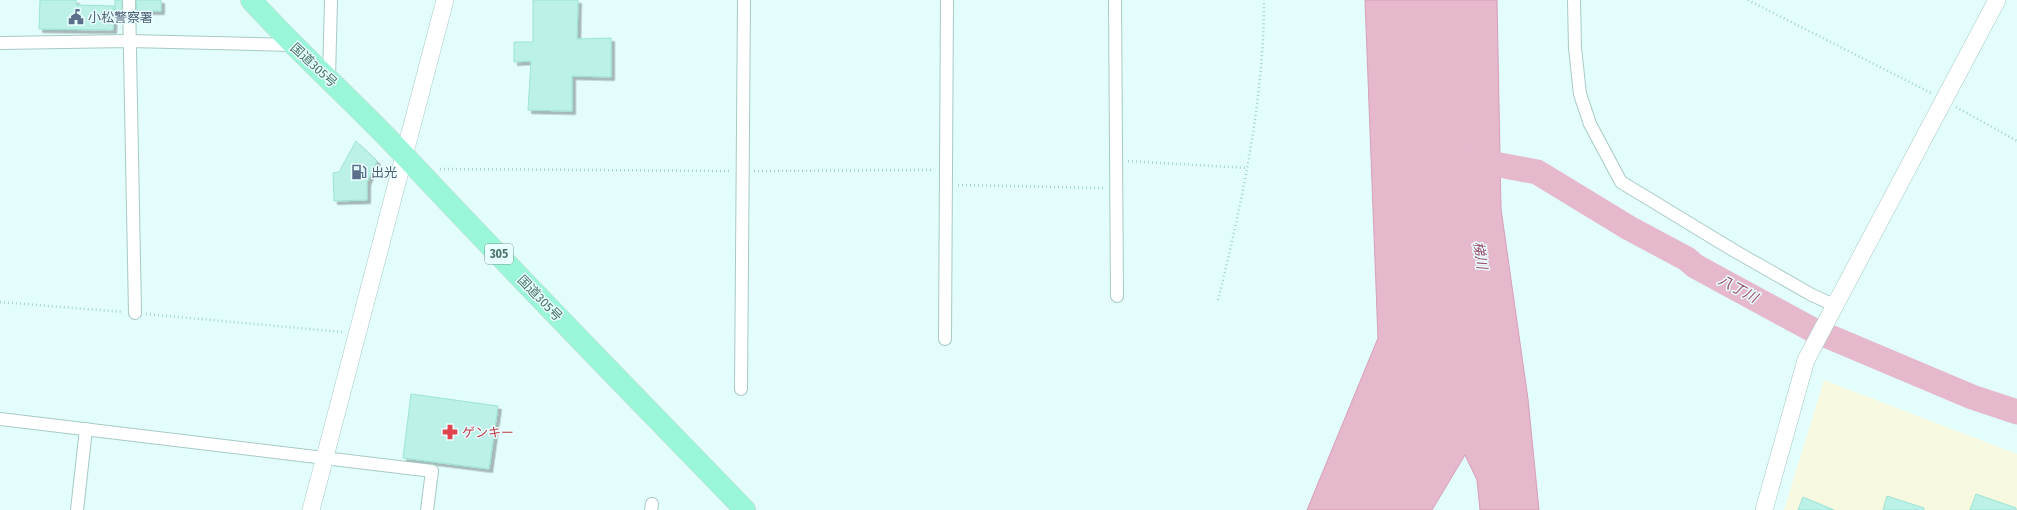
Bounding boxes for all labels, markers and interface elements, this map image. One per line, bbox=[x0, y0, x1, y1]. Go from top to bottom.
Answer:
public building icon: 小松警察署 bbox=[67, 8, 85, 26]
place label: 小松警察署 bbox=[88, 10, 153, 25]
street label: 国道305号 bbox=[288, 40, 340, 90]
fuel station icon: 出光 bbox=[350, 163, 368, 181]
place label: 出光 bbox=[371, 165, 397, 180]
water label: 梯川 bbox=[1469, 240, 1491, 272]
road number: 305 bbox=[485, 244, 513, 264]
street label: 国道305号 bbox=[515, 272, 565, 324]
water label: 八丁川 bbox=[1715, 272, 1762, 307]
pharmacy icon: ゲンキー bbox=[441, 423, 459, 441]
place label: ゲンキー bbox=[462, 425, 514, 440]

